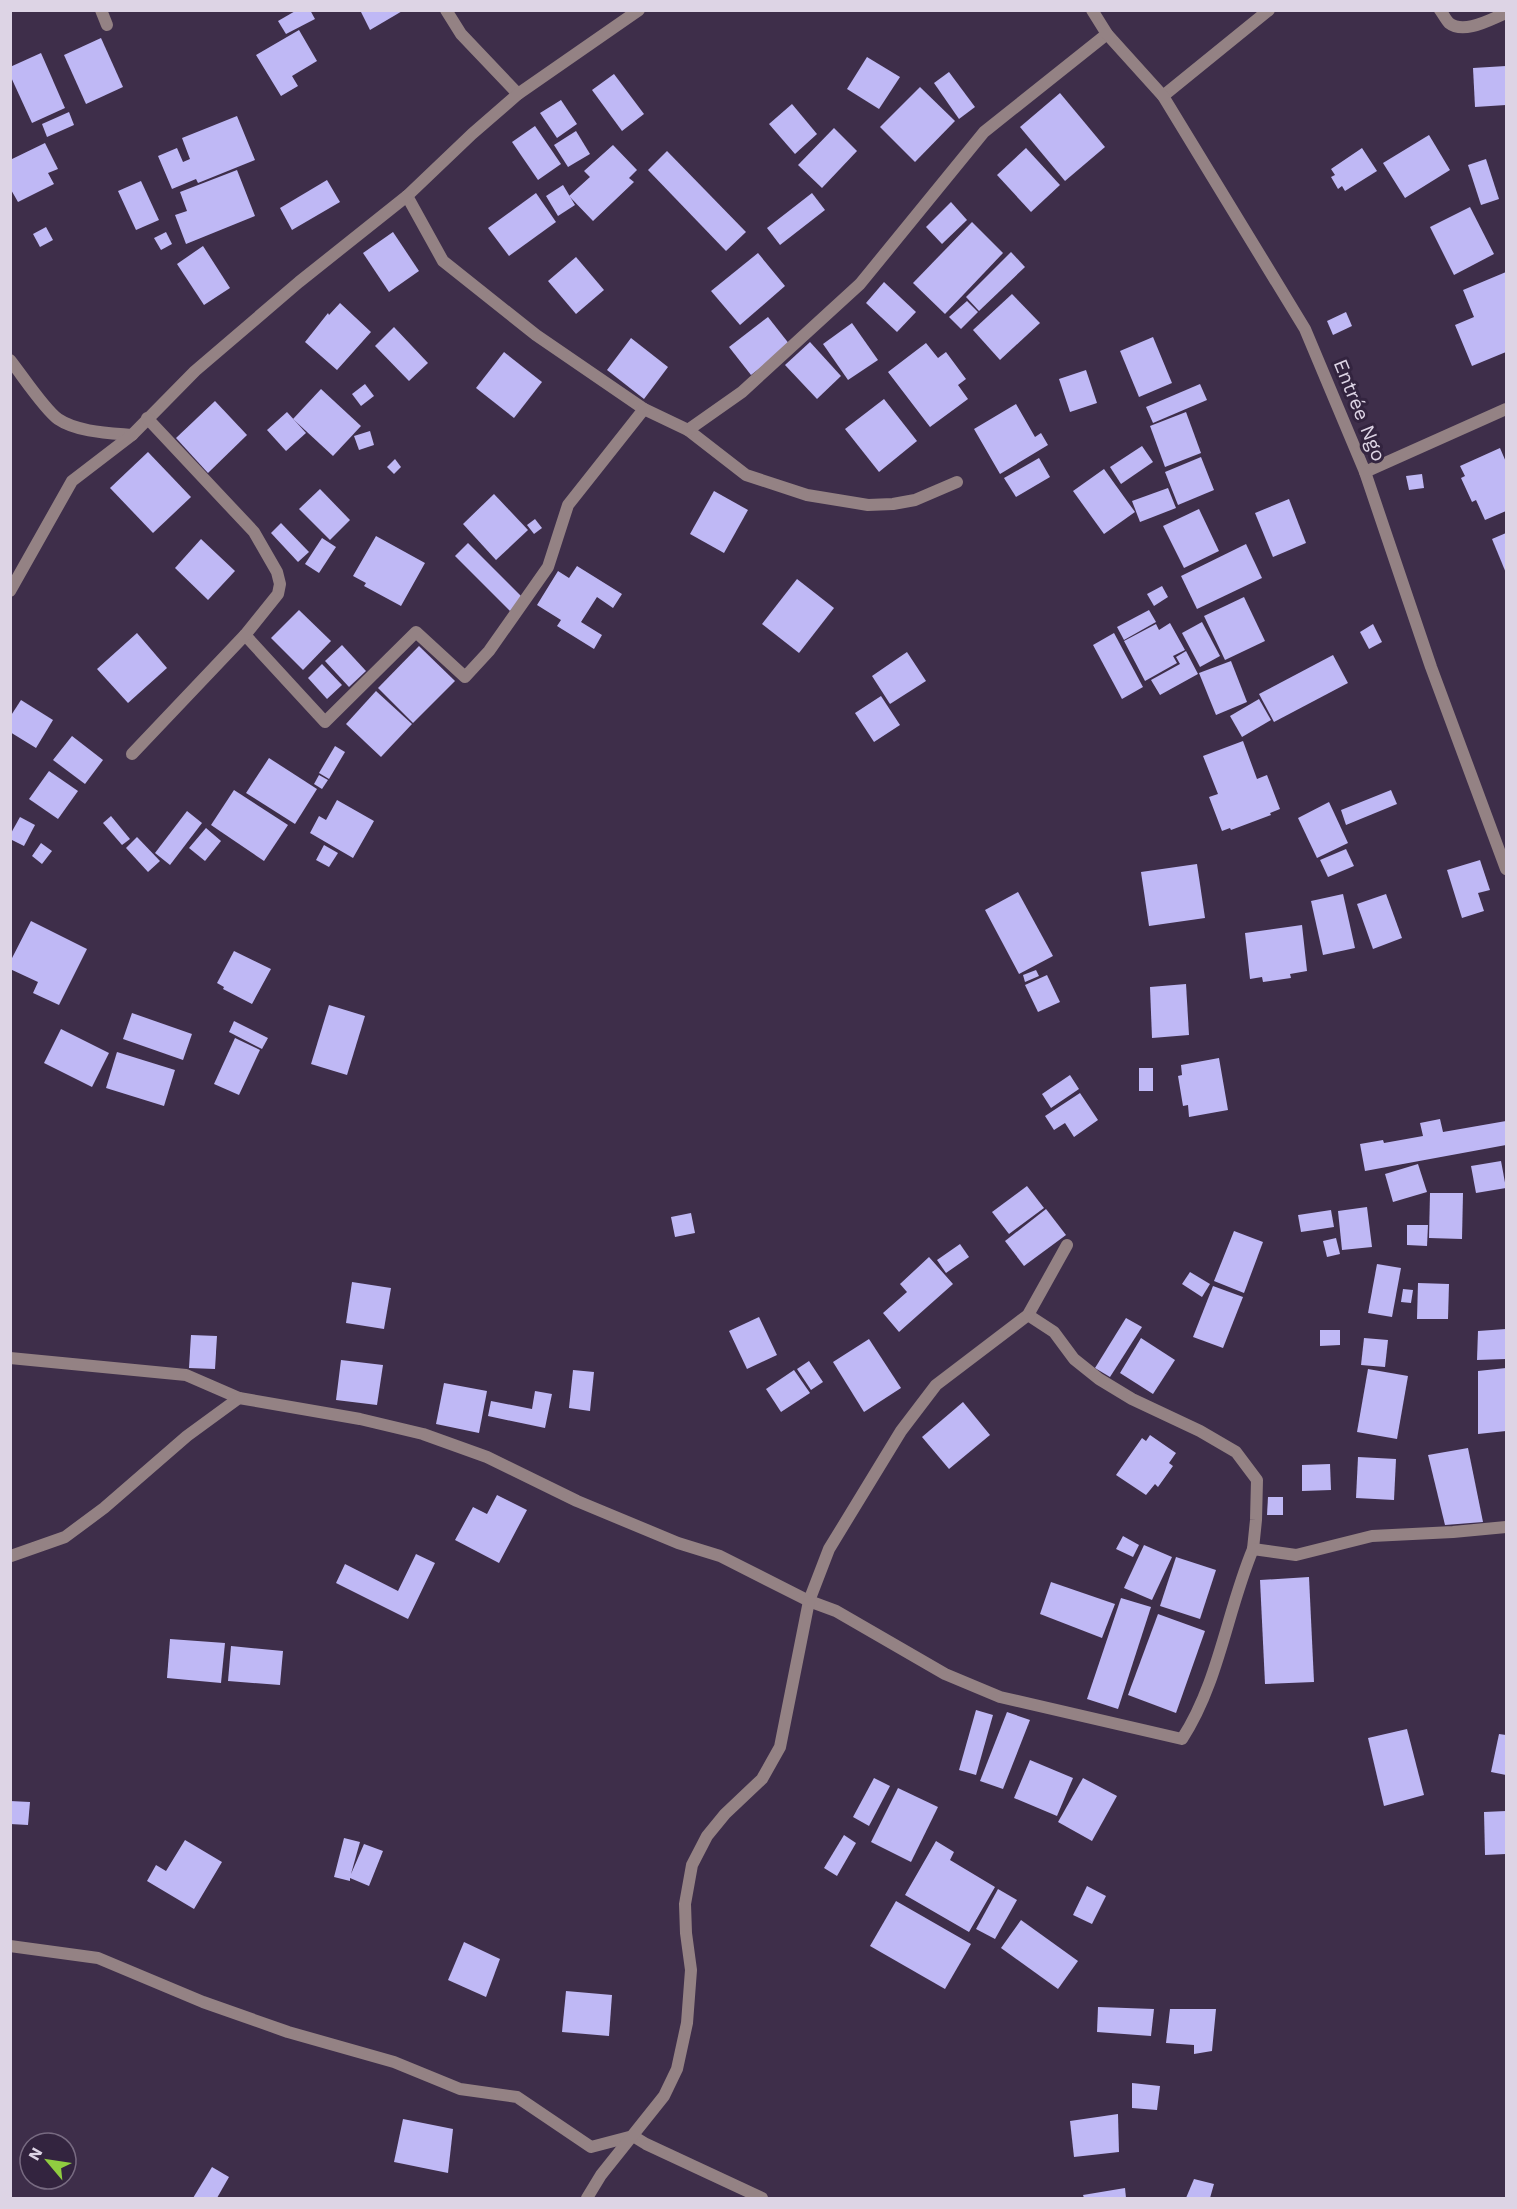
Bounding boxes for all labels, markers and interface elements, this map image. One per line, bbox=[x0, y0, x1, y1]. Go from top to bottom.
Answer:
street label: Entrée Ngo bbox=[1329, 355, 1391, 465]
north arrow bbox=[18, 2131, 78, 2191]
text: N bbox=[24, 2144, 47, 2164]

